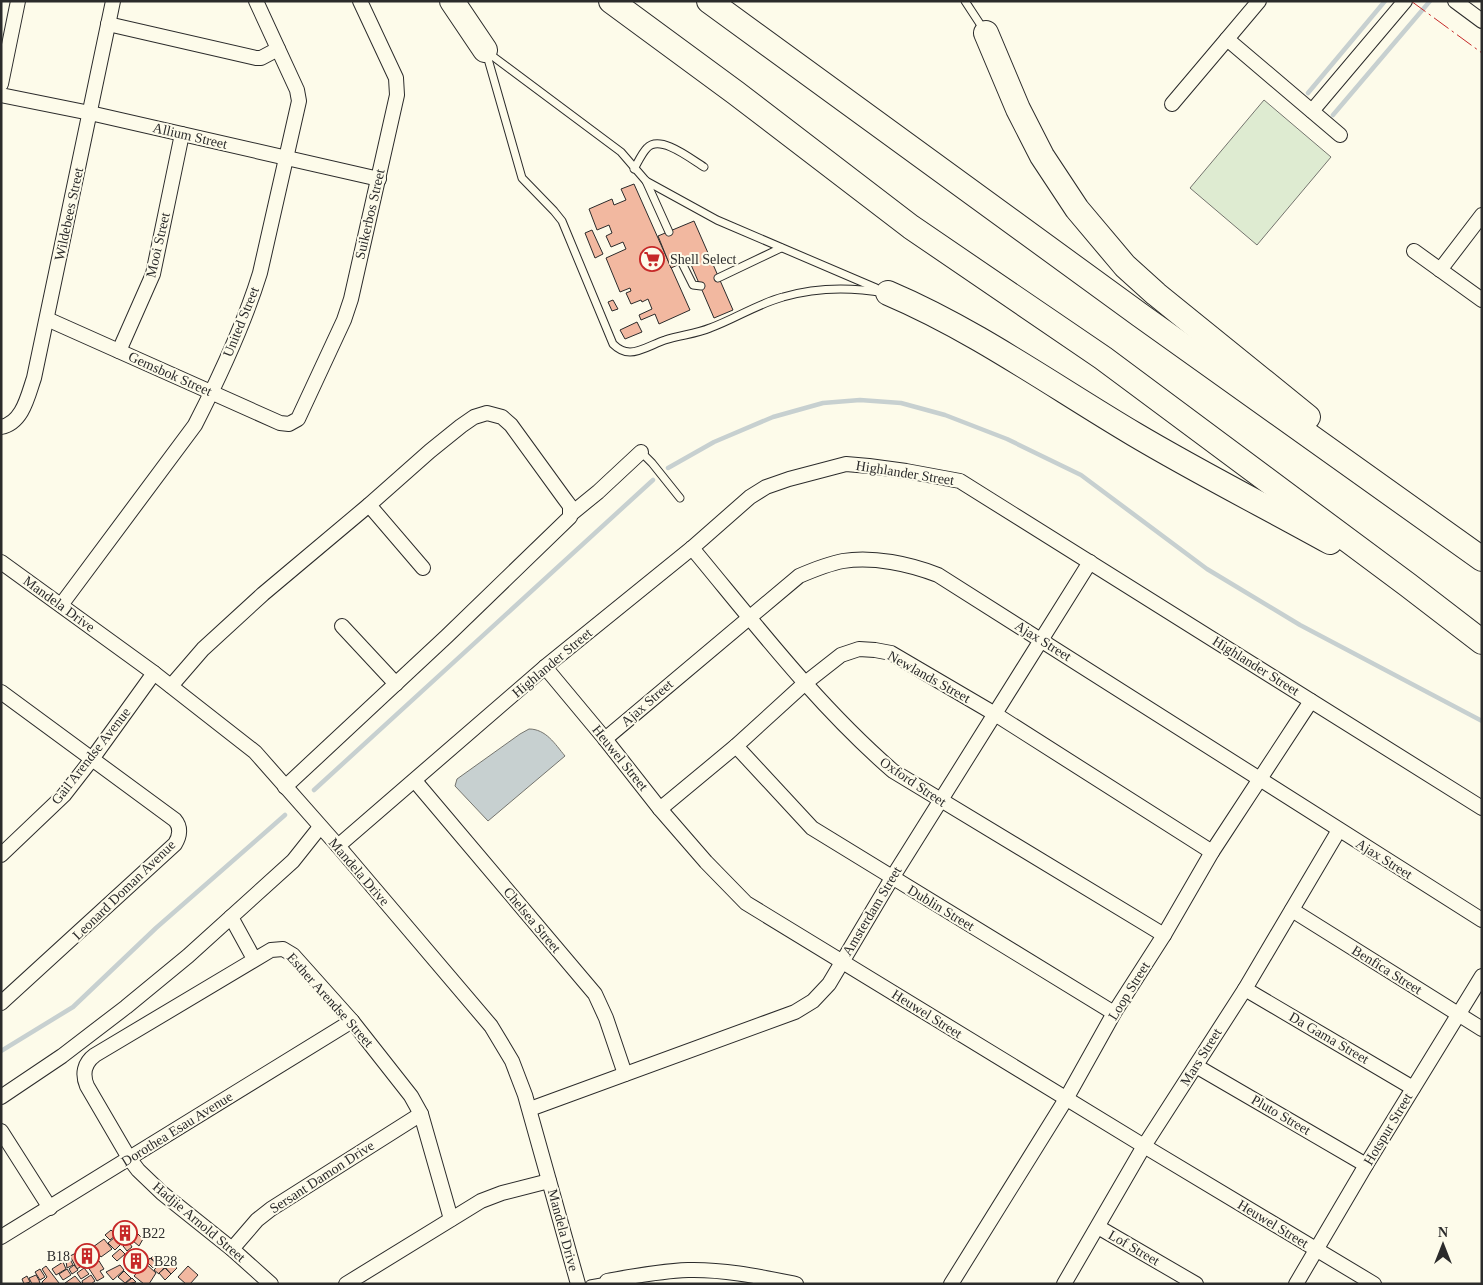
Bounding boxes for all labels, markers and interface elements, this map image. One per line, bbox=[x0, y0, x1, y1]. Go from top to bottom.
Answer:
street label: Allium Street bbox=[151, 120, 229, 152]
street label: Wildebees Street bbox=[52, 166, 86, 262]
street label: Suikerbos Street bbox=[352, 167, 388, 261]
street label: Mooi Street bbox=[143, 211, 173, 279]
supermarket icon: Shell Select bbox=[639, 246, 665, 272]
place label: Shell Select bbox=[670, 252, 737, 267]
street label: United Street bbox=[220, 285, 262, 359]
street label: Gemsbok Street bbox=[126, 349, 214, 399]
street label: Highlander Street bbox=[855, 458, 955, 488]
street label: Mandela Drive bbox=[20, 573, 98, 635]
street label: Ajax Street bbox=[1012, 618, 1074, 664]
street label: Highlander Street bbox=[509, 625, 595, 701]
street label: Highlander Street bbox=[1210, 633, 1302, 699]
street label: Newlands Street bbox=[885, 648, 973, 706]
street label: Ajax Street bbox=[618, 676, 676, 729]
street label: Gail Arendse Avenue bbox=[49, 705, 133, 807]
street label: Heuwel Street bbox=[589, 722, 651, 794]
street label: Oxford Street bbox=[877, 754, 949, 810]
street label: Mandela Drive bbox=[326, 835, 392, 909]
street label: Ajax Street bbox=[1353, 836, 1415, 882]
street label: Leonard Doman Avenue bbox=[70, 837, 178, 943]
street label: Amsterdam Street bbox=[839, 864, 905, 958]
street label: Dublin Street bbox=[905, 882, 977, 934]
street label: Chelsea Street bbox=[500, 884, 564, 956]
street label: Benfica Street bbox=[1349, 943, 1425, 998]
street label: Esther Arendse Street bbox=[284, 950, 376, 1050]
street label: Loop Street bbox=[1105, 959, 1153, 1023]
street label: Heuwel Street bbox=[889, 987, 965, 1042]
street label: Da Gama Street bbox=[1287, 1009, 1372, 1067]
street label: Mars Street bbox=[1177, 1025, 1225, 1089]
street label: Dorothea Esau Avenue bbox=[119, 1089, 235, 1169]
street label: Hotspur Street bbox=[1361, 1090, 1415, 1168]
street label: Pluto Street bbox=[1249, 1092, 1313, 1138]
street label: Sersant Damon Drive bbox=[267, 1138, 377, 1216]
street label: Hadjie Arnold Street bbox=[150, 1179, 248, 1265]
street label: Mandela Drive bbox=[545, 1187, 581, 1273]
street label: Heuwel Street bbox=[1235, 1197, 1311, 1251]
building icon: B22 bbox=[112, 1220, 138, 1246]
north arrow bbox=[1418, 1220, 1468, 1270]
text: N bbox=[1438, 1225, 1448, 1240]
place label: B22 bbox=[142, 1226, 165, 1241]
street label: Lof Street bbox=[1106, 1227, 1162, 1269]
building icon: B18 bbox=[74, 1243, 100, 1269]
building icon: B28 bbox=[123, 1248, 149, 1274]
place label: B18 bbox=[47, 1249, 70, 1264]
place label: B28 bbox=[154, 1254, 177, 1269]

